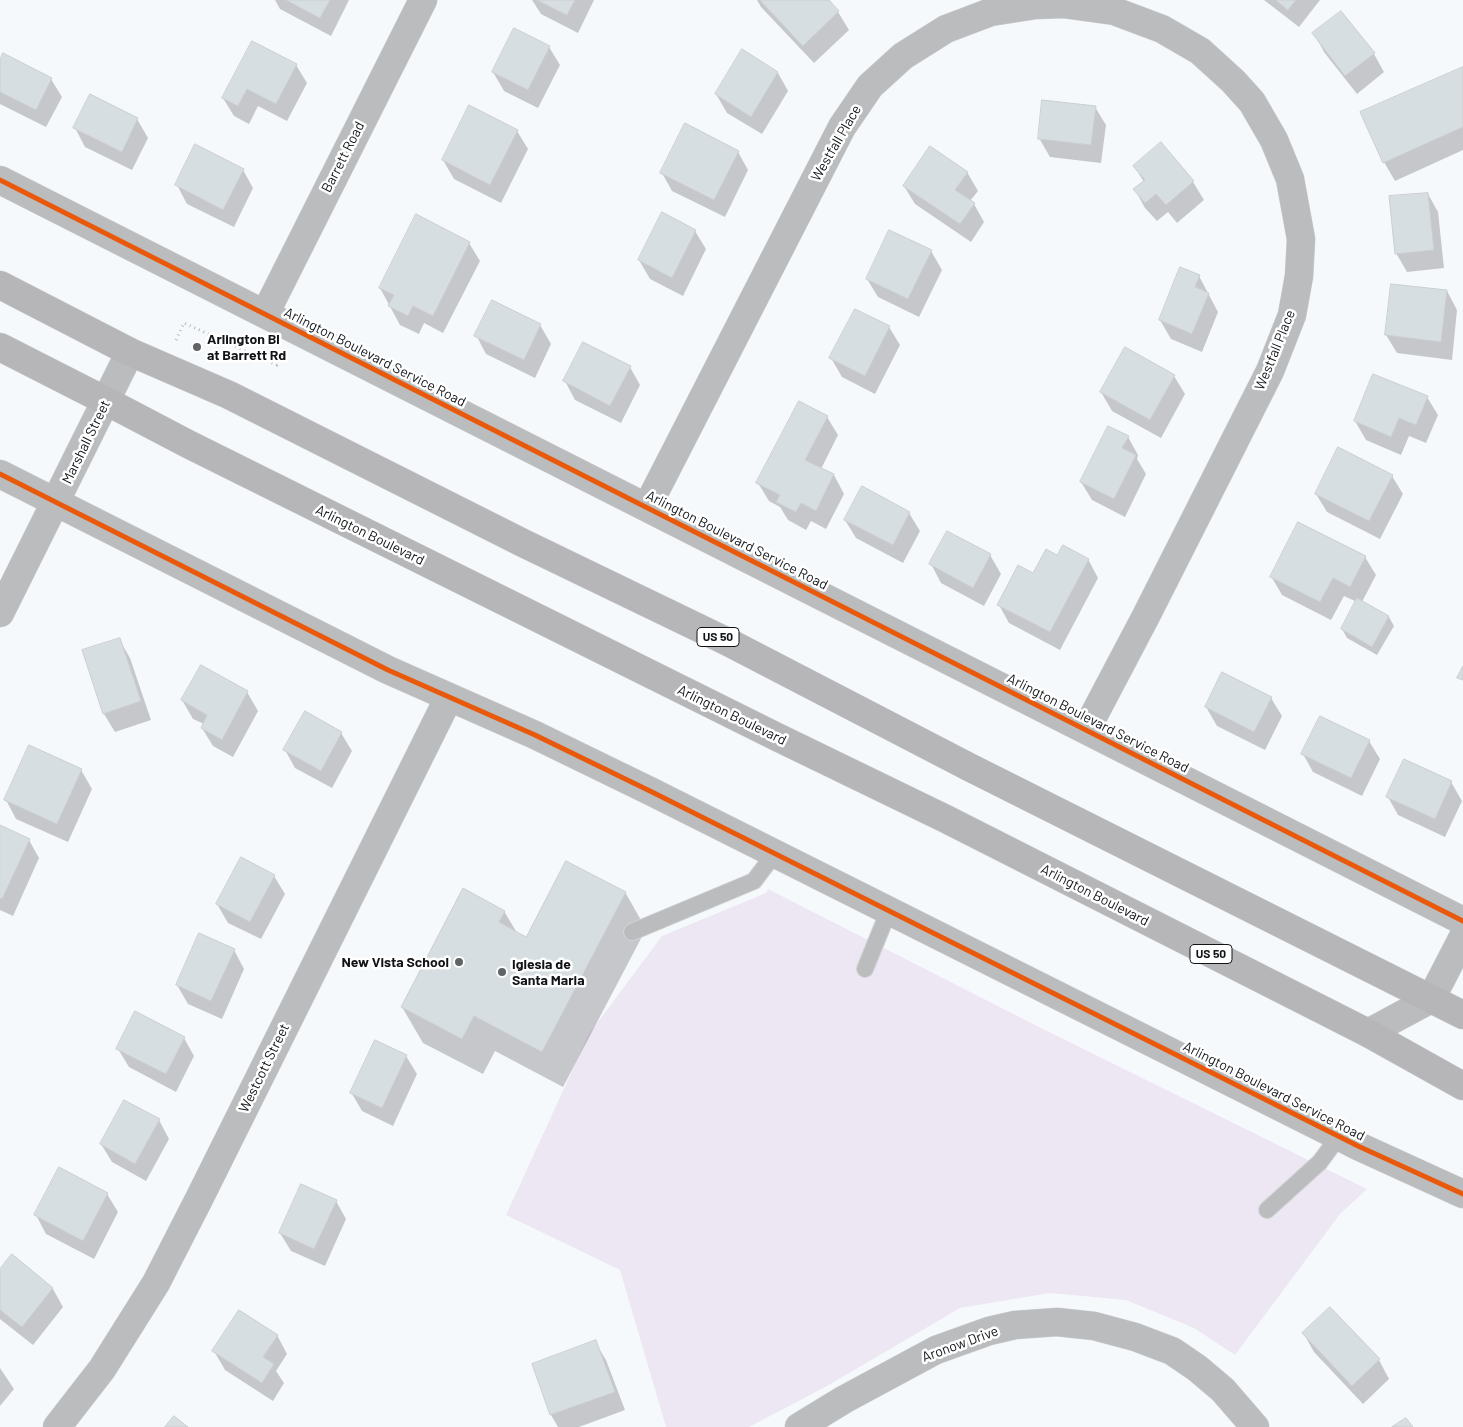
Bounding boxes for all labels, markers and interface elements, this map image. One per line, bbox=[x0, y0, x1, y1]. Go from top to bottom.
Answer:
street label: Westfall Place bbox=[807, 102, 865, 184]
street label: Barrett Road bbox=[318, 119, 368, 195]
street label: Arlington Boulevard Service Road bbox=[281, 304, 469, 410]
street label: Westfall Place bbox=[1251, 307, 1299, 393]
place label: Arlington Bl at Barrett Rd bbox=[207, 331, 286, 364]
marker: Arlington Bl at Barrett Rd bbox=[191, 341, 203, 353]
street label: Marshall Street bbox=[58, 397, 114, 487]
street label: Arlington Boulevard Service Road bbox=[643, 487, 831, 593]
street label: Arlington Boulevard bbox=[313, 501, 427, 569]
road number: US 50 bbox=[697, 628, 739, 646]
street label: Arlington Boulevard Service Road bbox=[1004, 670, 1192, 776]
street label: Arlington Boulevard bbox=[675, 681, 789, 749]
street label: Arlington Boulevard bbox=[1038, 860, 1152, 930]
road number: US 50 bbox=[1190, 944, 1232, 964]
place label: New Vista School bbox=[341, 954, 449, 970]
marker: New Vista School bbox=[453, 956, 465, 968]
place label: Iglesia de Santa Maria bbox=[512, 956, 585, 989]
marker: Iglesia de Santa Maria bbox=[496, 966, 508, 978]
street label: Westcott Street bbox=[235, 1021, 293, 1115]
street label: Arlington Boulevard Service Road bbox=[1180, 1038, 1368, 1144]
street label: Aronow Drive bbox=[920, 1322, 1000, 1366]

